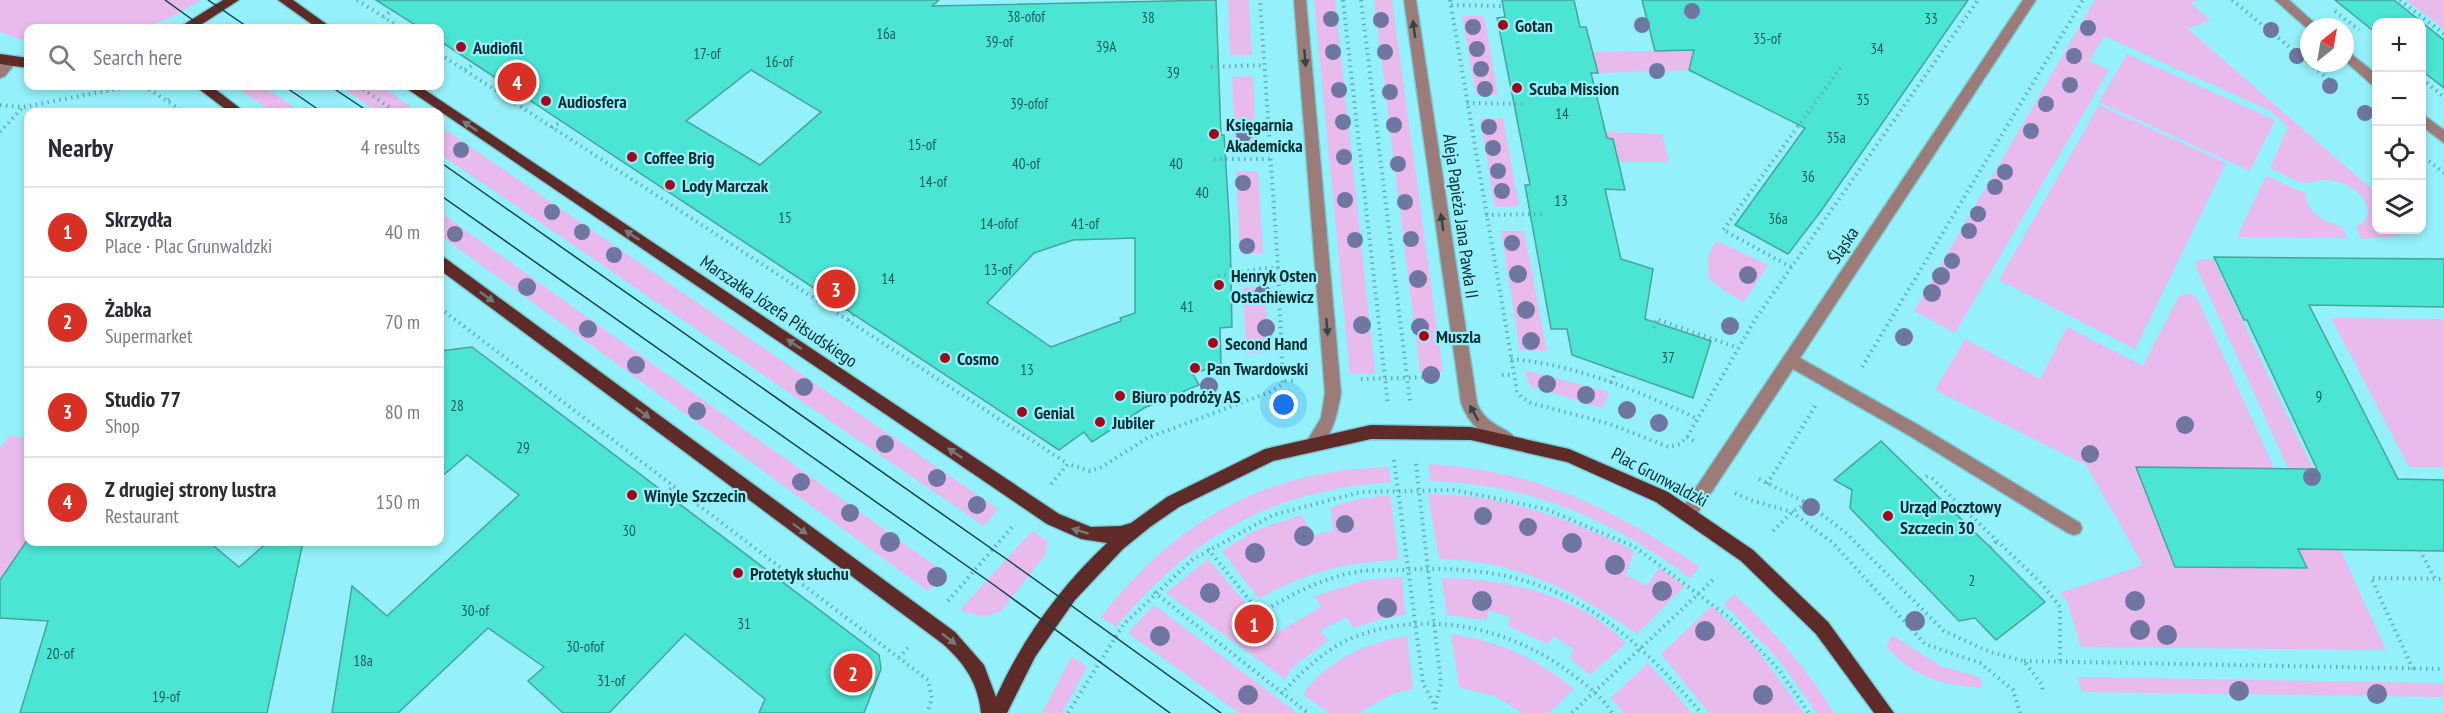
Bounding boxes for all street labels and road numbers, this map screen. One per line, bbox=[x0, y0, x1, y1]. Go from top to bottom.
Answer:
street label: Aleja Papieża Jana Pawła II bbox=[1438, 132, 1484, 300]
street label: Śląska bbox=[1822, 222, 1864, 268]
street label: Marszałka Józefa Piłsudskiego bbox=[696, 250, 862, 372]
street label: Plac Grunwaldzki bbox=[1608, 442, 1712, 512]

